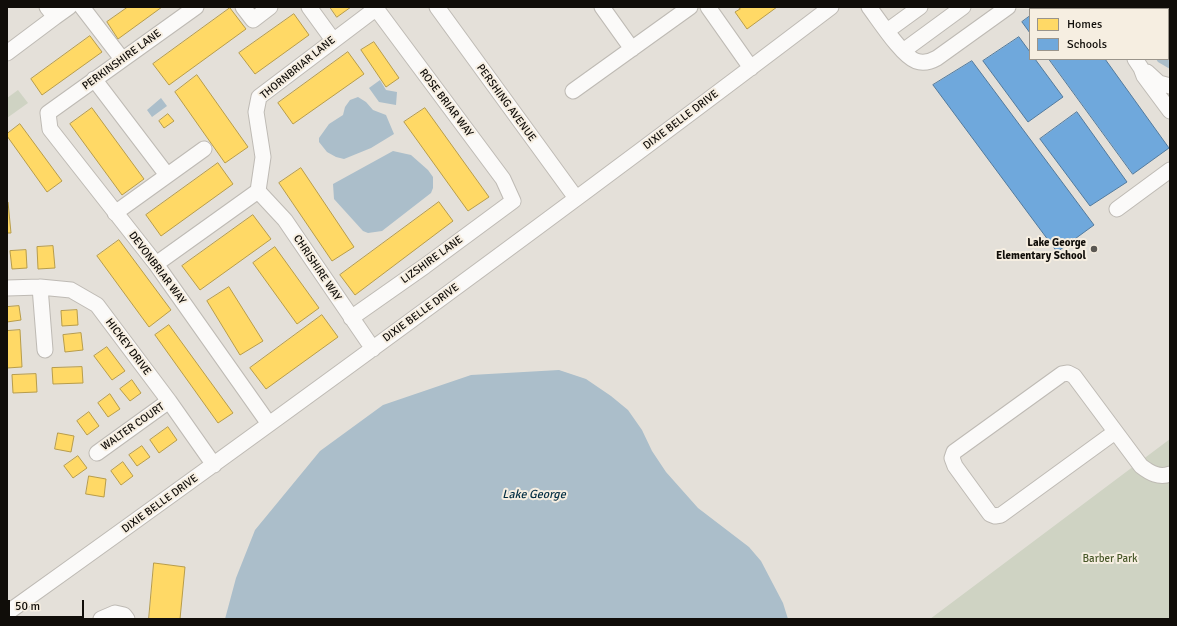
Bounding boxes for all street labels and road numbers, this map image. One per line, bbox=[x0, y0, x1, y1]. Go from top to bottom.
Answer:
street label: PERKINSHIRE LANE bbox=[80, 27, 164, 93]
street label: THORNBRIAR LANE bbox=[258, 34, 338, 102]
street label: PERSHING AVENUE bbox=[473, 62, 539, 144]
street label: ROSE BRIAR WAY bbox=[416, 67, 476, 139]
street label: DIXIE BELLE DRIVE bbox=[641, 87, 721, 153]
street label: DEVONBRIAR WAY bbox=[125, 229, 189, 307]
street label: CHRISHIRE WAY bbox=[290, 233, 344, 303]
street label: LIZSHIRE LANE bbox=[399, 233, 465, 287]
street label: DIXIE BELLE DRIVE bbox=[380, 281, 462, 345]
street label: HICKEY DRIVE bbox=[102, 316, 154, 378]
street label: WALTER COURT bbox=[99, 400, 167, 454]
street label: DIXIE BELLE DRIVE bbox=[119, 472, 201, 536]

